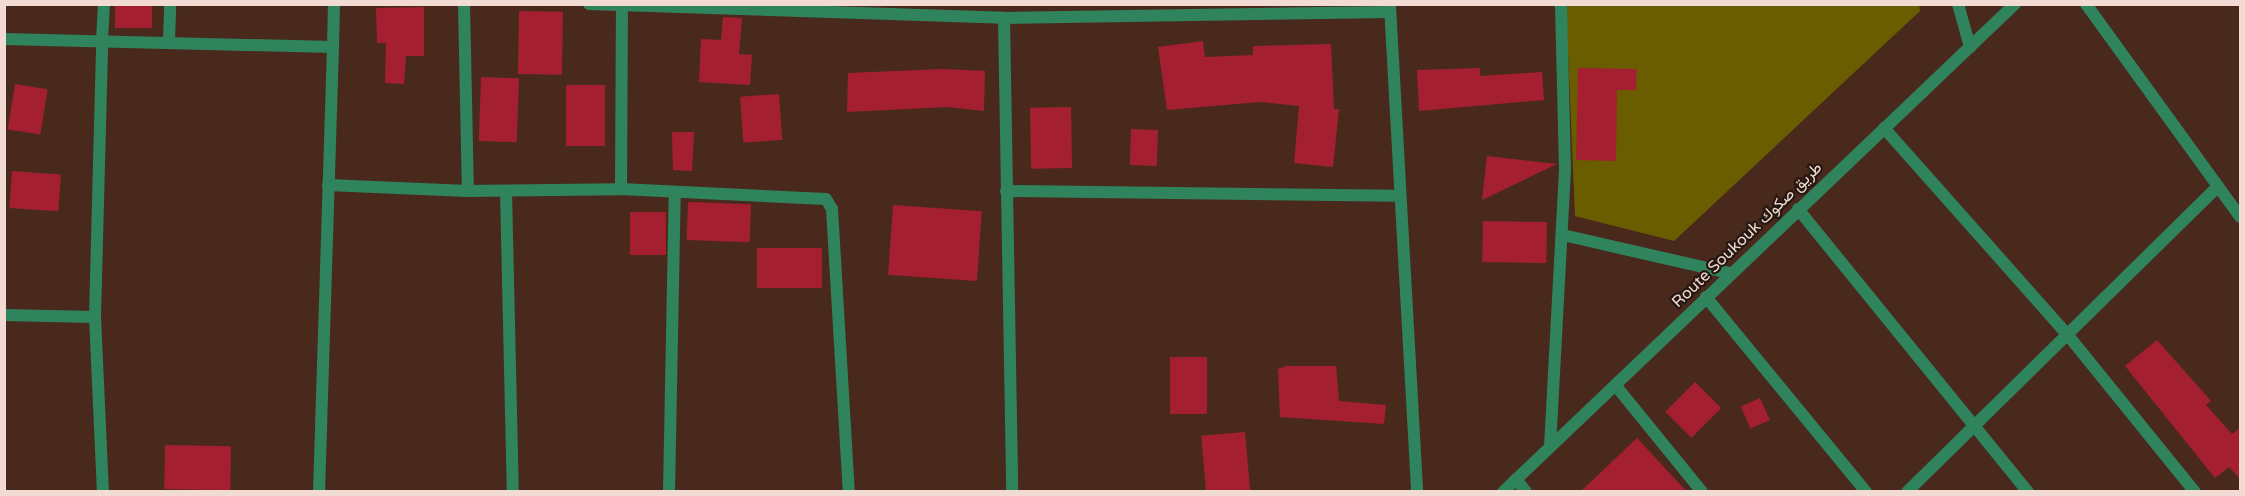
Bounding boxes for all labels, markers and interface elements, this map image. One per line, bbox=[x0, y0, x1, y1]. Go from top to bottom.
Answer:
street label: Route Soukouk طريق صكوك bbox=[1668, 158, 1826, 312]

